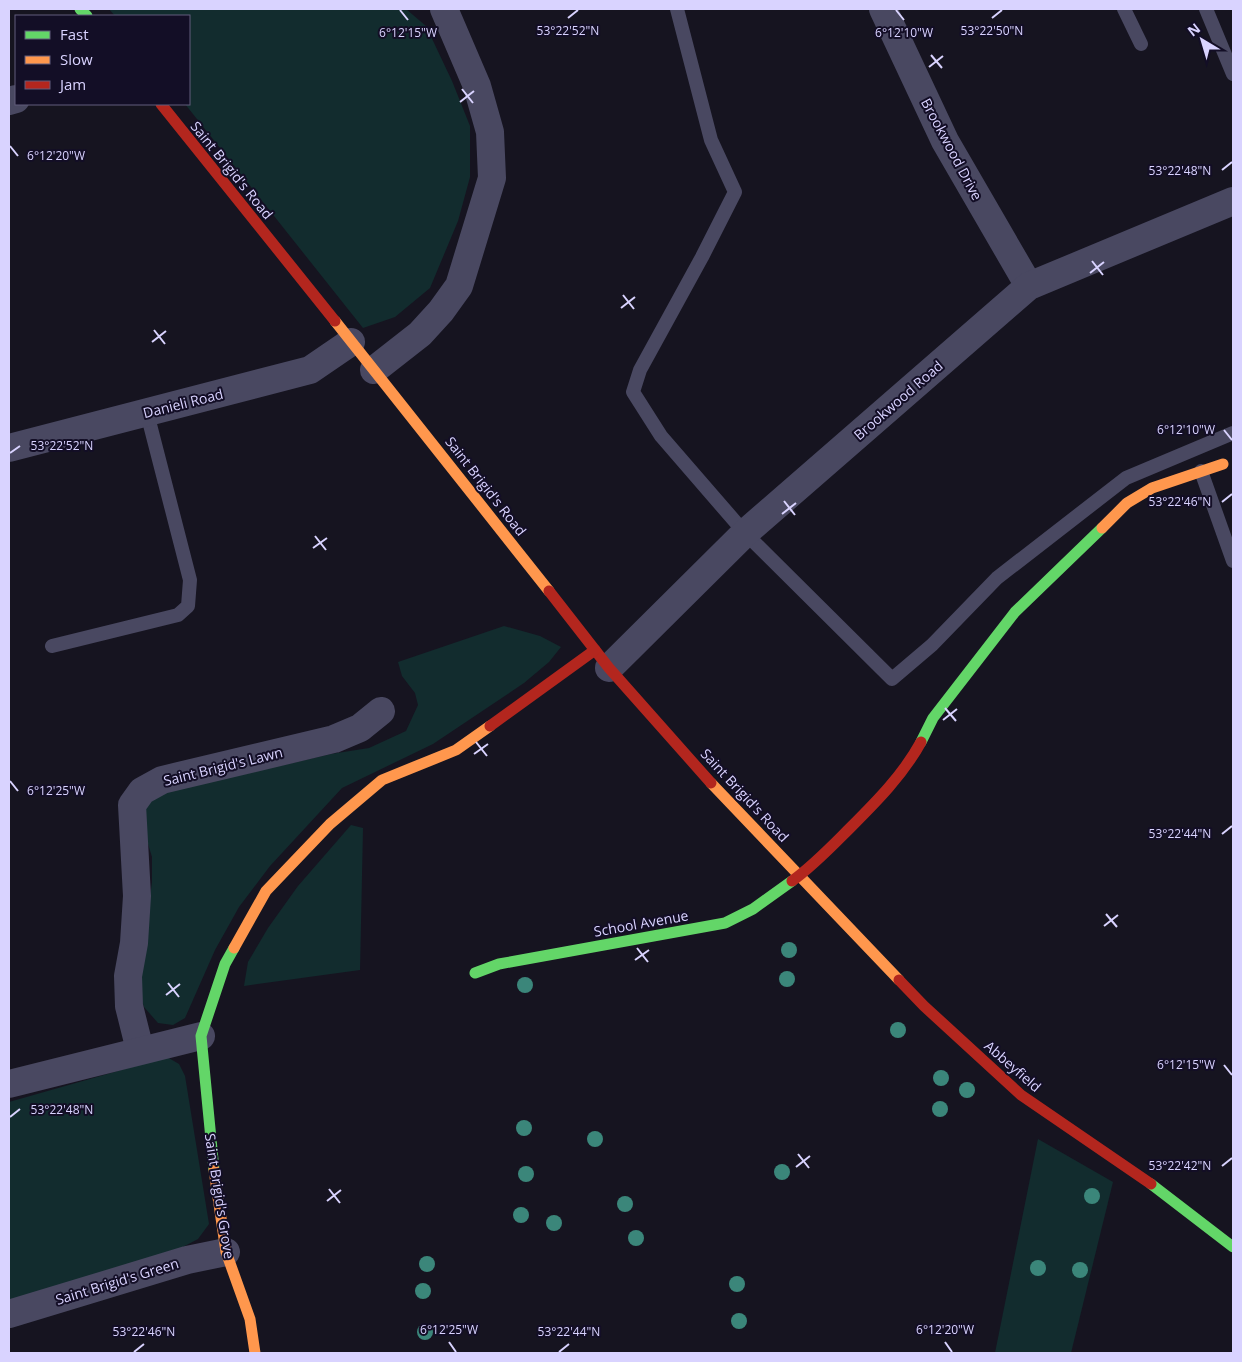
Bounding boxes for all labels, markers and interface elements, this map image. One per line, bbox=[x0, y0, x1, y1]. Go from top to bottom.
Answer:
legend bbox=[15, 15, 190, 105]
north arrow bbox=[1177, 15, 1227, 65]
text: N bbox=[1183, 18, 1204, 40]
text: 53°22'52"N bbox=[537, 22, 599, 39]
text: 53°22'50"N bbox=[961, 22, 1023, 39]
text: Fast bbox=[60, 24, 89, 44]
text: 6°12'15"W bbox=[379, 24, 437, 41]
text: 6°12'10"W bbox=[875, 24, 933, 41]
text: Slow bbox=[60, 49, 93, 69]
text: Jam bbox=[58, 74, 86, 94]
street label: Brookwood Drive bbox=[917, 95, 987, 204]
street label: Saint Brigid's Road bbox=[187, 117, 277, 223]
text: 6°12'20"W bbox=[27, 147, 85, 164]
text: 53°22'48"N bbox=[1149, 162, 1211, 179]
street label: Brookwood Road bbox=[849, 356, 947, 444]
street label: Danieli Road bbox=[141, 384, 225, 422]
text: 6°12'10"W bbox=[1157, 421, 1215, 438]
street label: Saint Brigid's Road bbox=[441, 432, 531, 540]
text: 53°22'52"N bbox=[31, 437, 93, 454]
text: 53°22'46"N bbox=[1149, 493, 1211, 510]
street label: Saint Brigid's Lawn bbox=[161, 742, 285, 790]
street label: Saint Brigid's Road bbox=[697, 744, 793, 846]
text: 6°12'25"W bbox=[27, 782, 85, 799]
text: 53°22'44"N bbox=[1149, 825, 1211, 842]
street label: School Avenue bbox=[592, 905, 690, 941]
street label: Abbeyfield bbox=[981, 1036, 1045, 1096]
text: 6°12'15"W bbox=[1157, 1056, 1215, 1073]
text: 53°22'48"N bbox=[31, 1101, 93, 1118]
street label: Saint Brigid's Grove bbox=[201, 1132, 239, 1260]
text: 53°22'42"N bbox=[1149, 1157, 1211, 1174]
street label: Saint Brigid's Green bbox=[53, 1253, 181, 1309]
text: 6°12'25"W bbox=[420, 1321, 478, 1338]
text: 6°12'20"W bbox=[916, 1321, 974, 1338]
text: 53°22'46"N bbox=[113, 1323, 175, 1340]
text: 53°22'44"N bbox=[538, 1323, 600, 1340]

